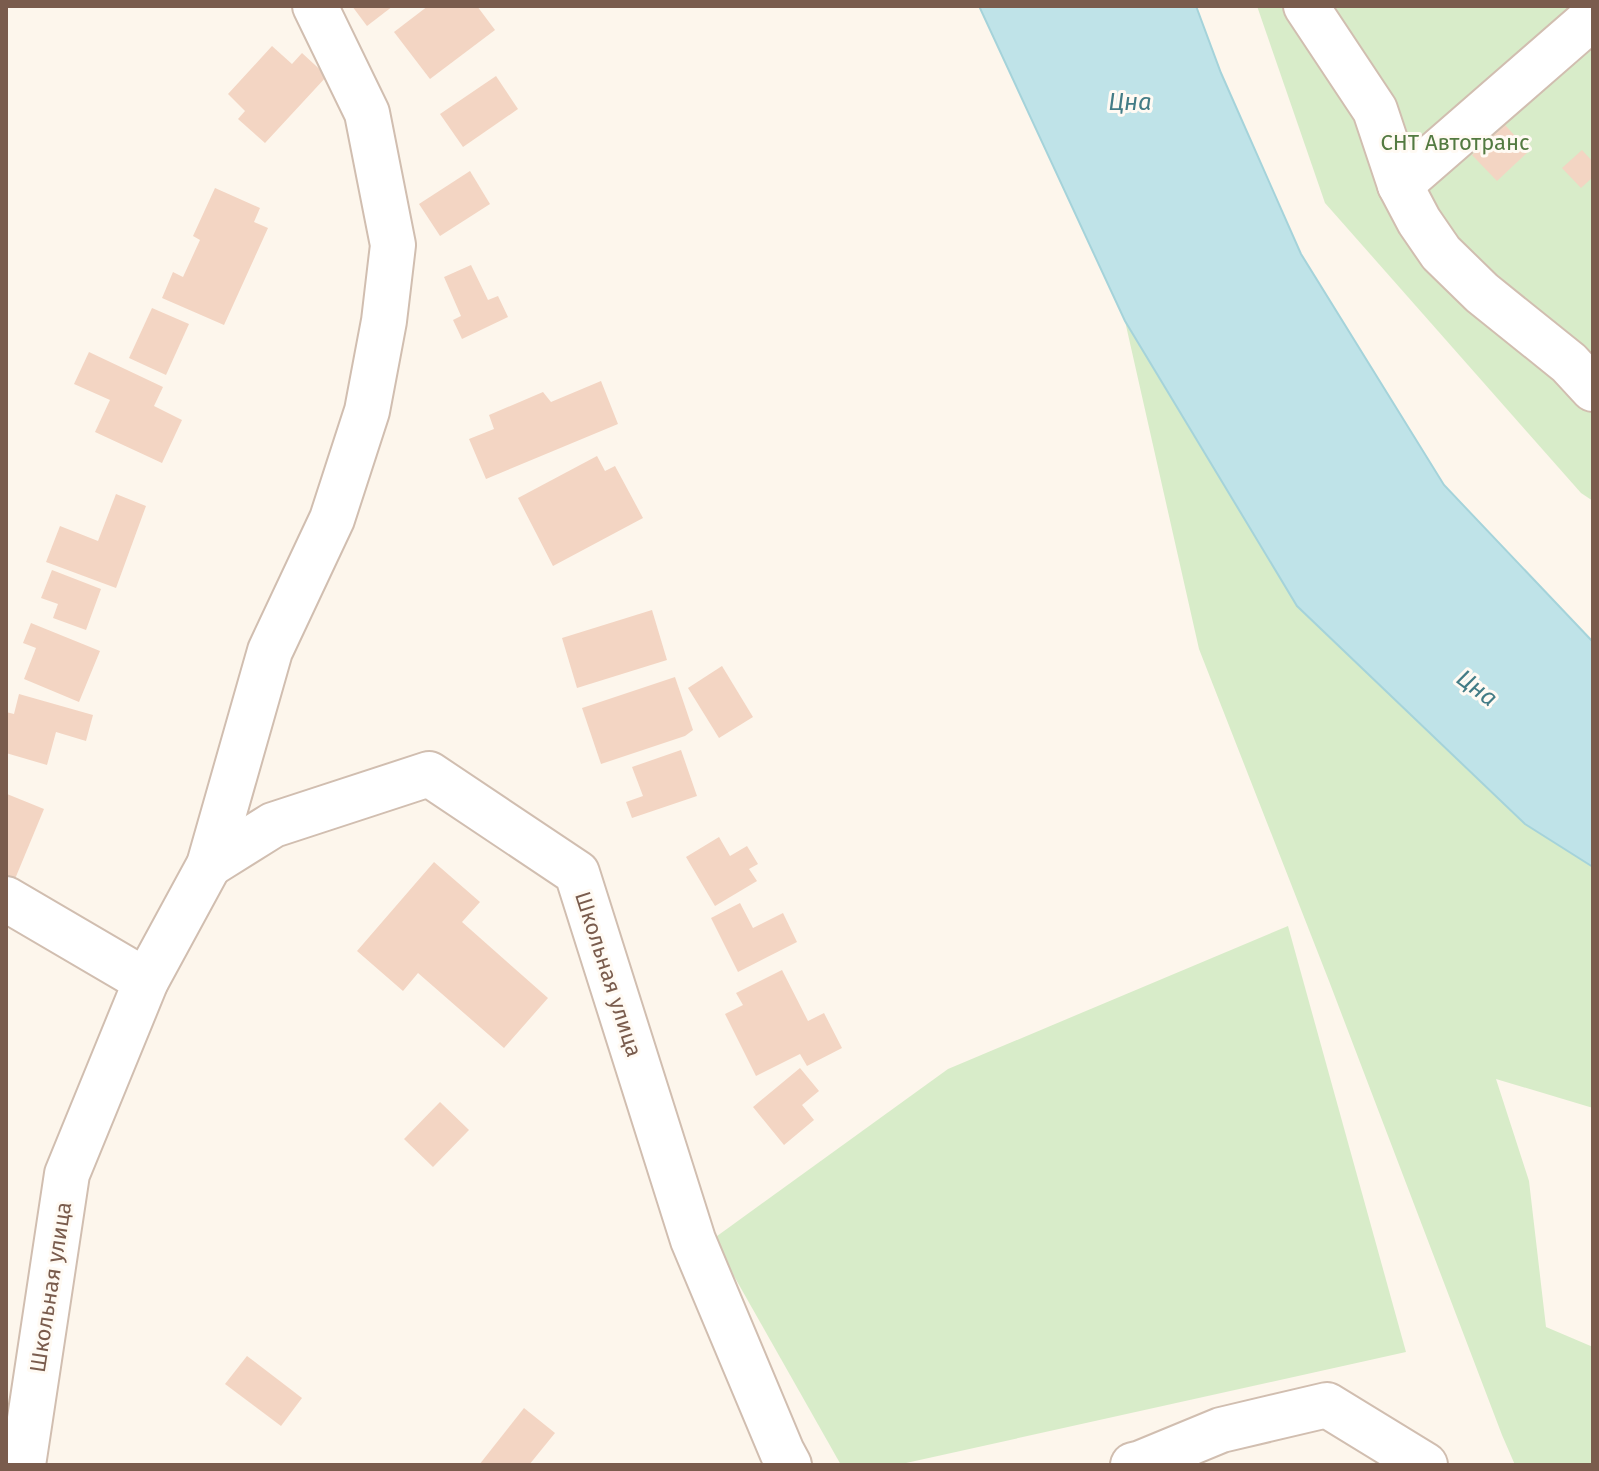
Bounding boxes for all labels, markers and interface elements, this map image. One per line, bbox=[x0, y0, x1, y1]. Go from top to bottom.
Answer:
water label: Цна bbox=[1108, 88, 1152, 116]
park label: СНТ Автотранс bbox=[1380, 129, 1530, 156]
water label: Цна bbox=[1451, 664, 1503, 712]
street label: Школьная улица bbox=[569, 888, 648, 1060]
street label: Школьная улица bbox=[24, 1200, 77, 1374]

